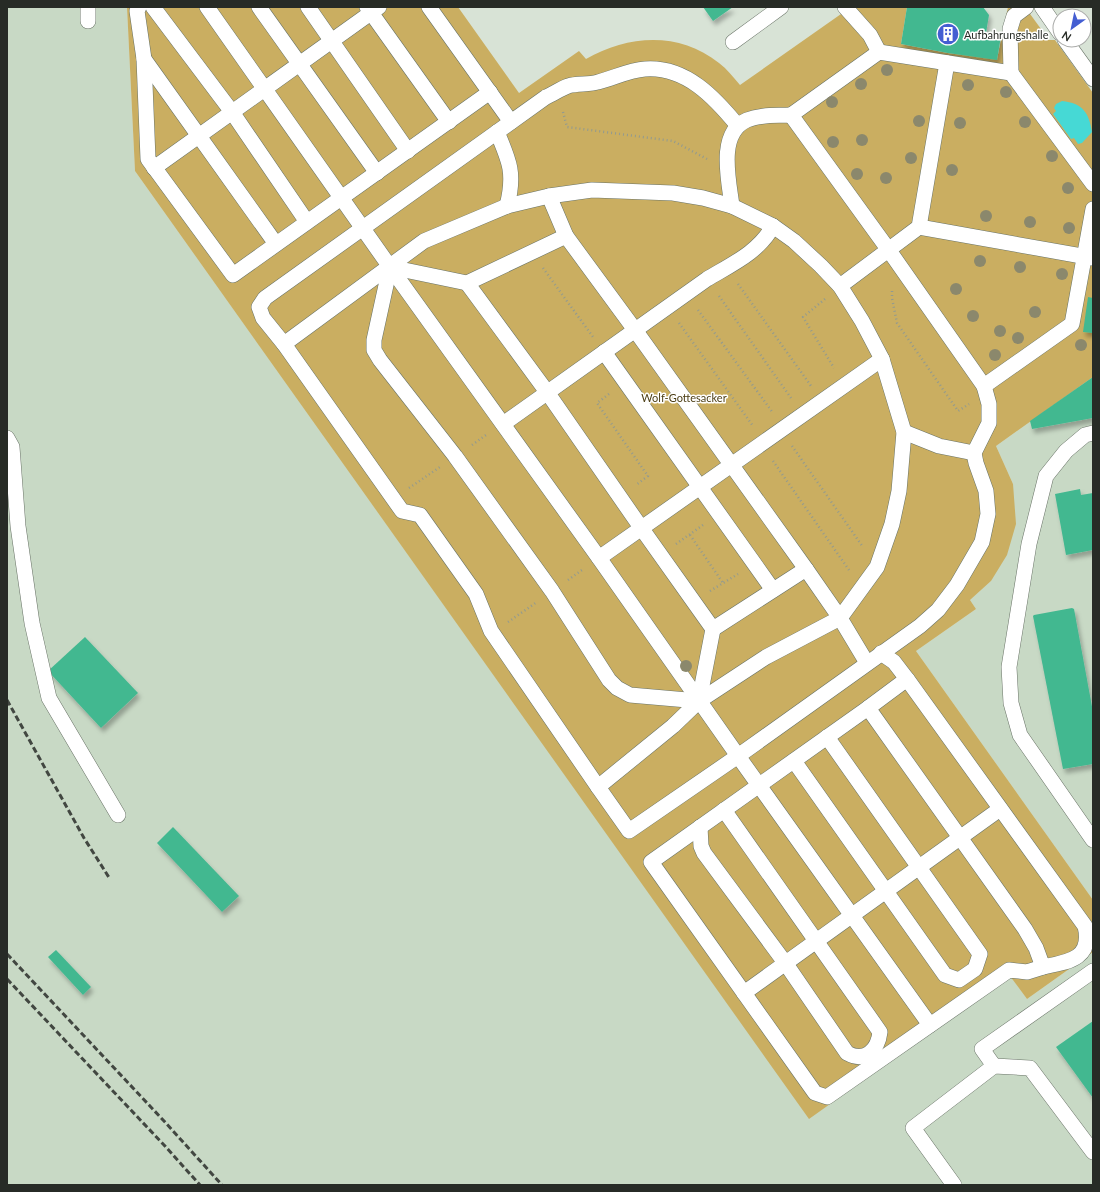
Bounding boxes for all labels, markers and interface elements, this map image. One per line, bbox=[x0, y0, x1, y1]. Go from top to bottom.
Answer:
north arrow bbox=[1052, 8, 1092, 48]
building icon: Aufbahrungshalle bbox=[935, 21, 961, 47]
place label: Aufbahrungshalle bbox=[964, 28, 1049, 41]
text: N bbox=[1059, 29, 1073, 45]
park label: Wolf-Gottesacker bbox=[641, 391, 727, 404]

